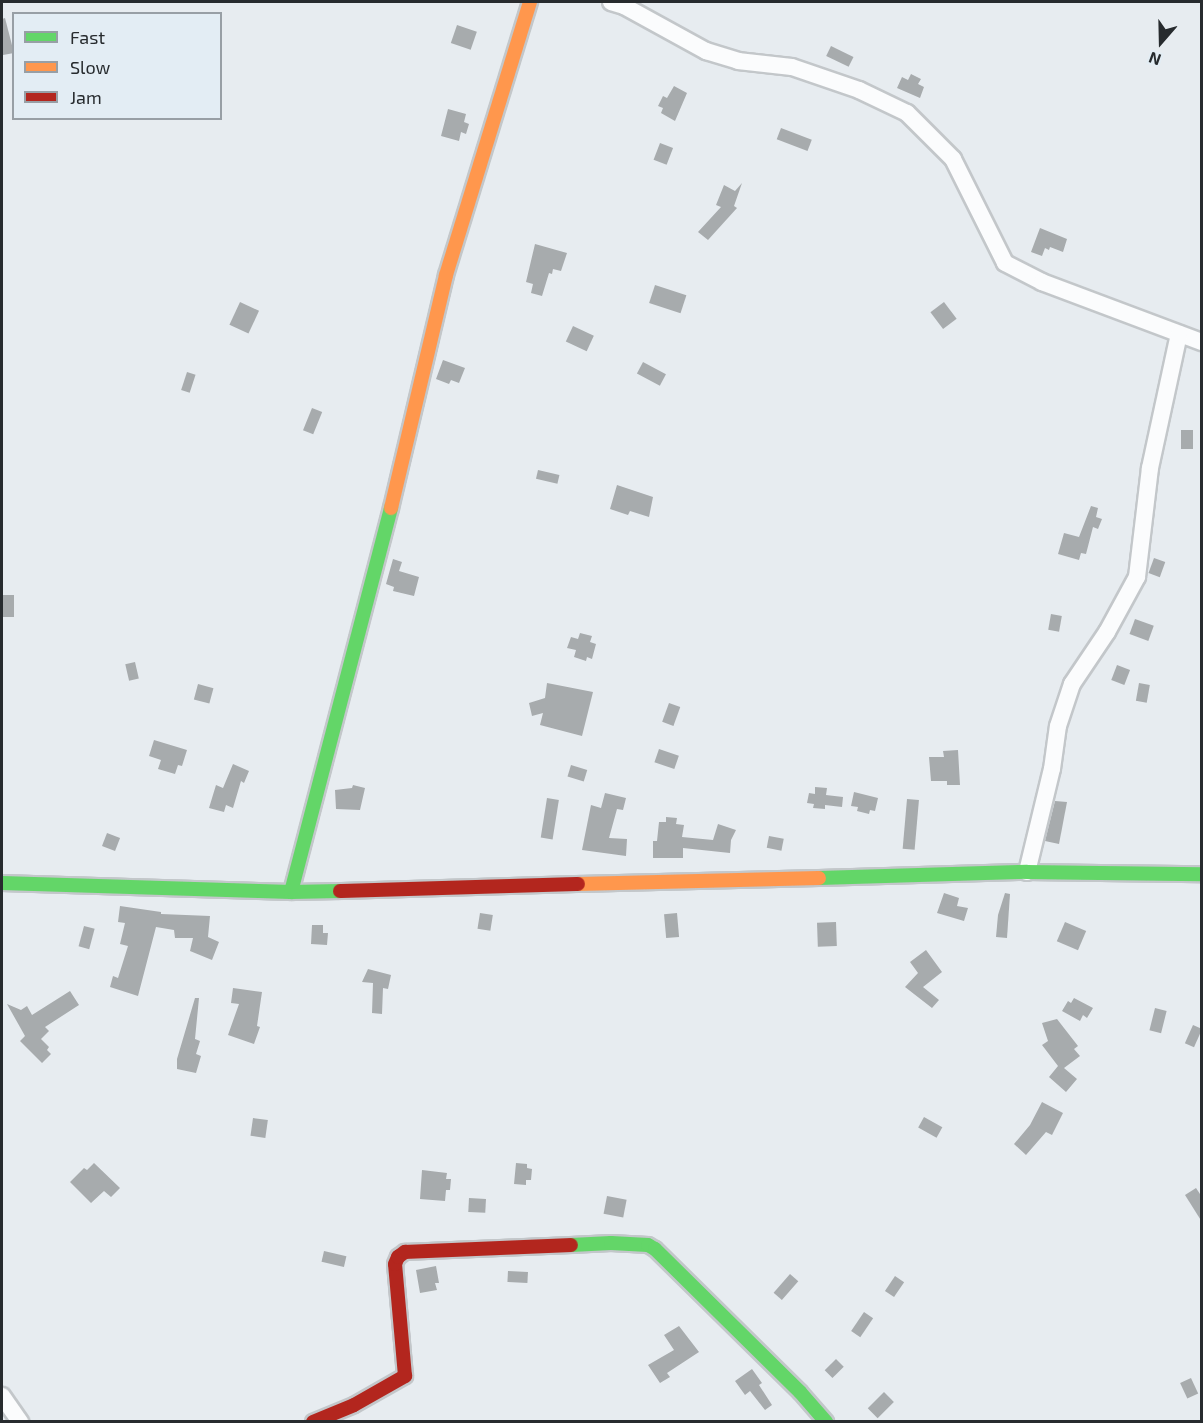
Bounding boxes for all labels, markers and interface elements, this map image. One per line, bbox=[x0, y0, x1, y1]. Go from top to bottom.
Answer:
legend bbox=[12, 12, 222, 120]
north arrow bbox=[1131, 12, 1191, 72]
text: Fast bbox=[70, 26, 105, 48]
text: N bbox=[1146, 48, 1163, 70]
text: Slow bbox=[70, 56, 110, 78]
text: Jam bbox=[70, 86, 102, 108]

